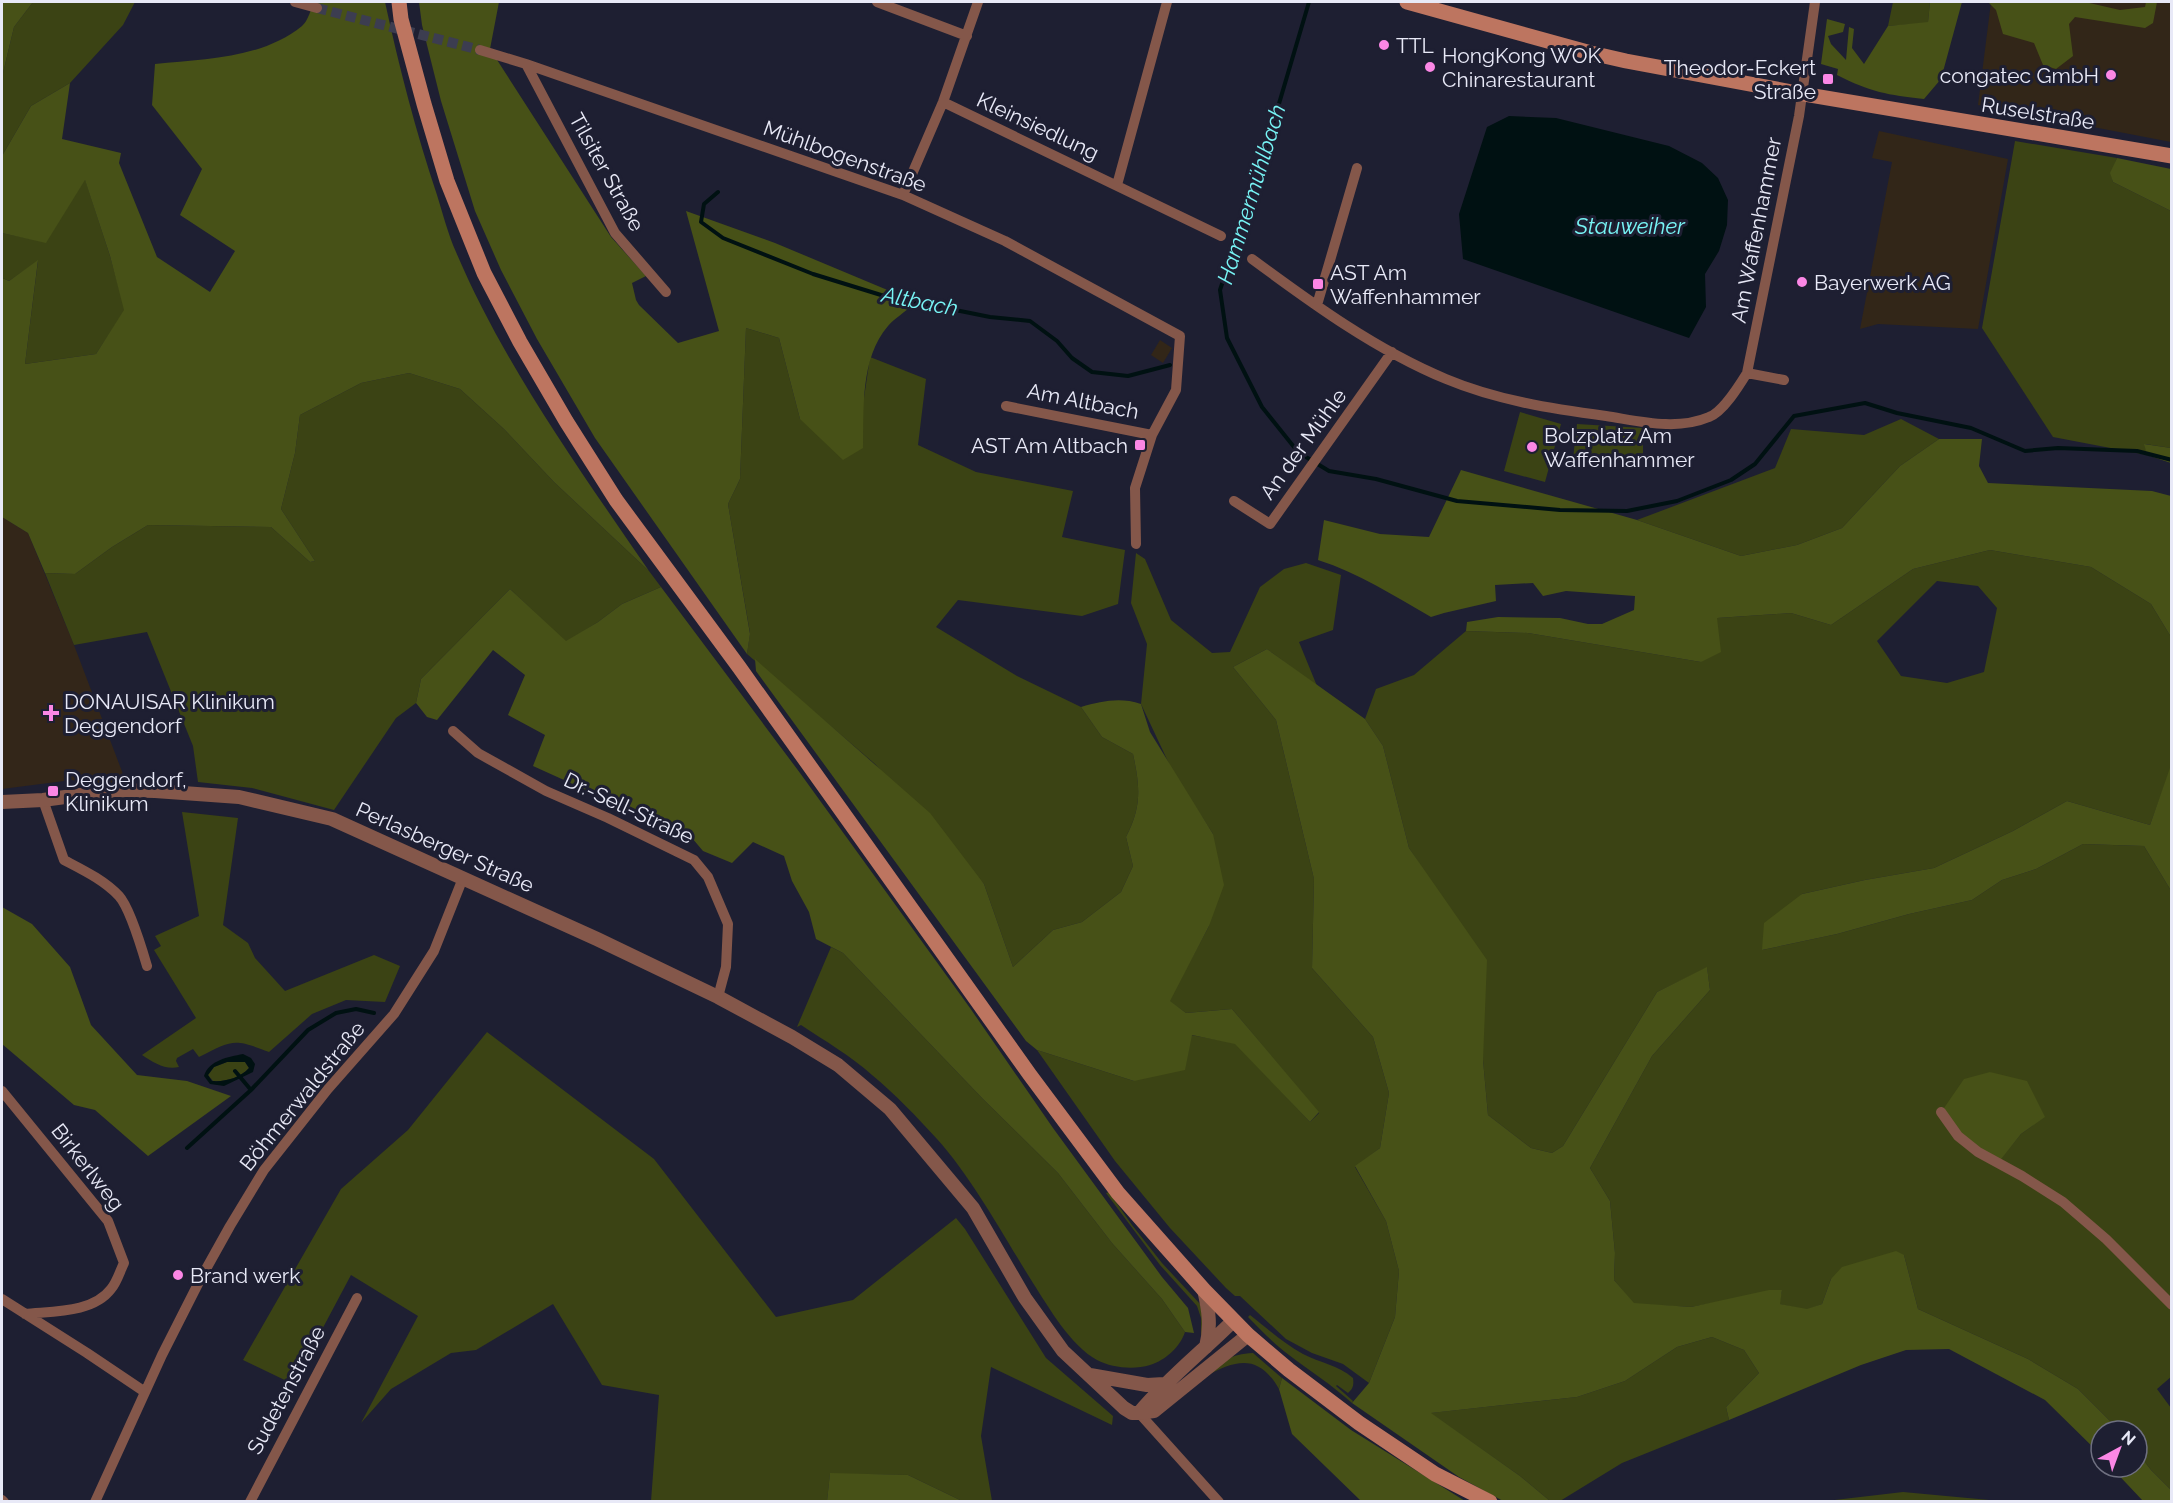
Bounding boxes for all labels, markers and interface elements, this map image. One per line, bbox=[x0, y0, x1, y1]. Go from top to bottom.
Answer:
place label: TTL bbox=[1396, 33, 1434, 58]
marker: TTL bbox=[1377, 38, 1391, 52]
place label: HongKong WOK Chinarestaurant bbox=[1442, 43, 1601, 92]
place label: Theodor-Eckert Straße bbox=[1664, 55, 1816, 104]
marker: HongKong WOK Chinarestaurant bbox=[1423, 60, 1437, 74]
place label: congatec GmbH bbox=[1940, 63, 2099, 88]
marker: congatec GmbH bbox=[2104, 68, 2118, 82]
marker: Theodor-Eckert Straße bbox=[1821, 72, 1835, 86]
street label: Kleinsiedlung bbox=[973, 87, 1103, 165]
street label: Ruselstraße bbox=[1980, 92, 2096, 134]
water label: Hammermühlbach bbox=[1211, 101, 1291, 287]
street label: Tilsiter Straße bbox=[564, 108, 650, 236]
street label: Mühlbogenstraße bbox=[760, 115, 930, 197]
street label: Am Waffenhammer bbox=[1726, 134, 1786, 325]
water label: Stauweiher bbox=[1574, 213, 1686, 239]
place label: AST Am Waffenhammer bbox=[1330, 260, 1481, 309]
place label: Bayerwerk AG bbox=[1814, 270, 1951, 295]
marker: Bayerwerk AG bbox=[1795, 275, 1809, 289]
marker: AST Am Waffenhammer bbox=[1311, 277, 1325, 291]
water label: Altbach bbox=[879, 281, 960, 321]
street label: Am Altbach bbox=[1025, 378, 1141, 424]
street label: An der Mühle bbox=[1255, 384, 1351, 504]
place label: Bolzplatz Am Waffenhammer bbox=[1544, 423, 1695, 472]
place label: AST Am Altbach bbox=[971, 433, 1128, 458]
marker: AST Am Altbach bbox=[1133, 438, 1147, 452]
marker: Bolzplatz Am Waffenhammer bbox=[1525, 440, 1539, 454]
place label: DONAUISAR Klinikum Deggendorf bbox=[64, 689, 275, 738]
marker: DONAUISAR Klinikum Deggendorf bbox=[42, 704, 60, 722]
place label: Deggendorf, Klinikum bbox=[65, 767, 187, 816]
street label: Dr.-Sell-Straße bbox=[560, 767, 698, 849]
marker: Deggendorf, Klinikum bbox=[46, 784, 60, 798]
street label: Perlasberger Straße bbox=[352, 797, 538, 897]
street label: Böhmerwaldstraße bbox=[234, 1016, 370, 1176]
street label: Birkerlweg bbox=[46, 1119, 130, 1215]
place label: Brand werk bbox=[190, 1263, 300, 1288]
marker: Brand werk bbox=[171, 1268, 185, 1282]
street label: Sudetenstraße bbox=[242, 1322, 330, 1458]
north arrow bbox=[2089, 1419, 2149, 1479]
text: N bbox=[2118, 1427, 2139, 1449]

